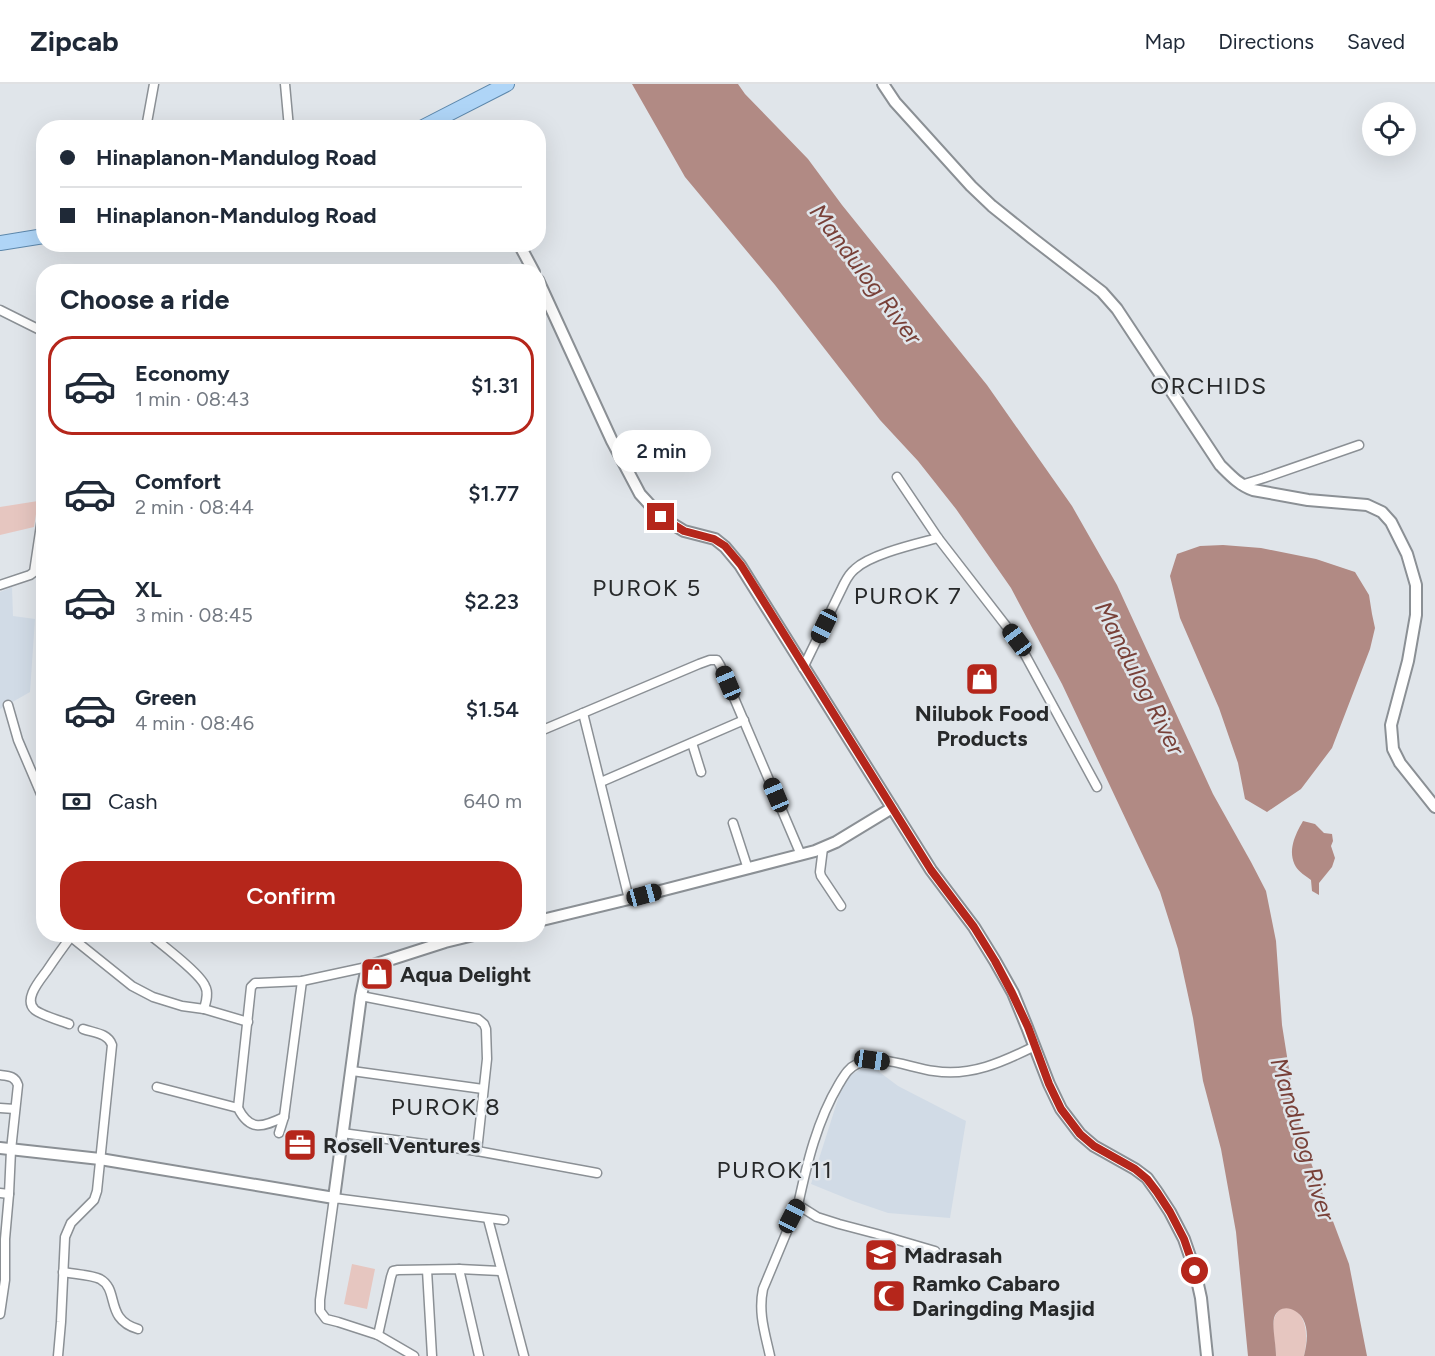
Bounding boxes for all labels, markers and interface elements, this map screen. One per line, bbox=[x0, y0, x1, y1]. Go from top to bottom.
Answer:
text: Zipcab bbox=[30, 24, 119, 58]
text: Map bbox=[1144, 29, 1185, 54]
text: Directions bbox=[1218, 29, 1314, 54]
text: Saved bbox=[1347, 29, 1405, 54]
map controls bbox=[1362, 102, 1416, 156]
button: locate bbox=[1362, 102, 1416, 156]
text: Hinaplanon-Mandulog Road bbox=[96, 144, 377, 171]
water label: Mandulog River bbox=[804, 198, 929, 351]
text: Hinaplanon-Mandulog Road bbox=[96, 202, 377, 229]
text: Choose a ride bbox=[60, 283, 229, 316]
icon: car bbox=[63, 359, 117, 413]
text: Economy bbox=[135, 360, 230, 387]
district label: ORCHIDS bbox=[1150, 371, 1268, 400]
text: $1.31 bbox=[471, 372, 519, 399]
text: 1 min · 08:43 bbox=[135, 387, 249, 411]
callout: 2 min bbox=[612, 430, 710, 472]
text: 2 min bbox=[637, 439, 686, 463]
icon: car bbox=[63, 467, 117, 521]
text: Comfort bbox=[135, 468, 221, 495]
text: $1.77 bbox=[468, 480, 519, 507]
text: 2 min · 08:44 bbox=[135, 495, 254, 519]
route end bbox=[647, 503, 674, 530]
district label: PUROK 5 bbox=[592, 573, 702, 602]
icon: car bbox=[63, 575, 117, 629]
text: XL bbox=[135, 576, 162, 603]
district label: PUROK 7 bbox=[854, 581, 962, 610]
text: $2.23 bbox=[464, 588, 519, 615]
water label: Mandulog River bbox=[1089, 596, 1192, 760]
text: 3 min · 08:45 bbox=[135, 603, 253, 627]
car bbox=[808, 606, 840, 646]
car bbox=[999, 620, 1035, 660]
shop icon: Nilubok Food Products bbox=[964, 661, 1000, 697]
car bbox=[713, 663, 743, 703]
icon: car bbox=[63, 683, 117, 737]
text: Green bbox=[135, 684, 197, 711]
text: $1.54 bbox=[466, 696, 519, 723]
place label: Nilubok Food Products bbox=[915, 700, 1049, 752]
text: 4 min · 08:46 bbox=[135, 711, 254, 735]
car bbox=[761, 775, 791, 815]
icon: cash bbox=[60, 785, 93, 818]
text: Cash bbox=[108, 788, 158, 815]
text: 640 m bbox=[463, 789, 522, 813]
button: Confirm bbox=[60, 861, 522, 930]
car bbox=[624, 882, 664, 908]
shop icon: Aqua Delight bbox=[359, 956, 395, 992]
place label: Aqua Delight bbox=[400, 961, 531, 988]
car bbox=[853, 1049, 891, 1071]
water label: Mandulog River bbox=[1264, 1054, 1342, 1225]
district label: PUROK 8 bbox=[391, 1092, 501, 1121]
office icon: Rosell Ventures bbox=[282, 1127, 318, 1163]
place label: Rosell Ventures bbox=[323, 1132, 480, 1159]
district label: PUROK 11 bbox=[717, 1155, 833, 1184]
car bbox=[776, 1196, 808, 1236]
school or university icon: Madrasah bbox=[863, 1237, 899, 1273]
place label: Madrasah bbox=[904, 1242, 1002, 1269]
route start bbox=[1181, 1257, 1208, 1284]
place label: Ramko Cabaro Daringding Masjid bbox=[912, 1270, 1095, 1322]
mosque icon: Ramko Cabaro Daringding Masjid bbox=[871, 1278, 907, 1314]

